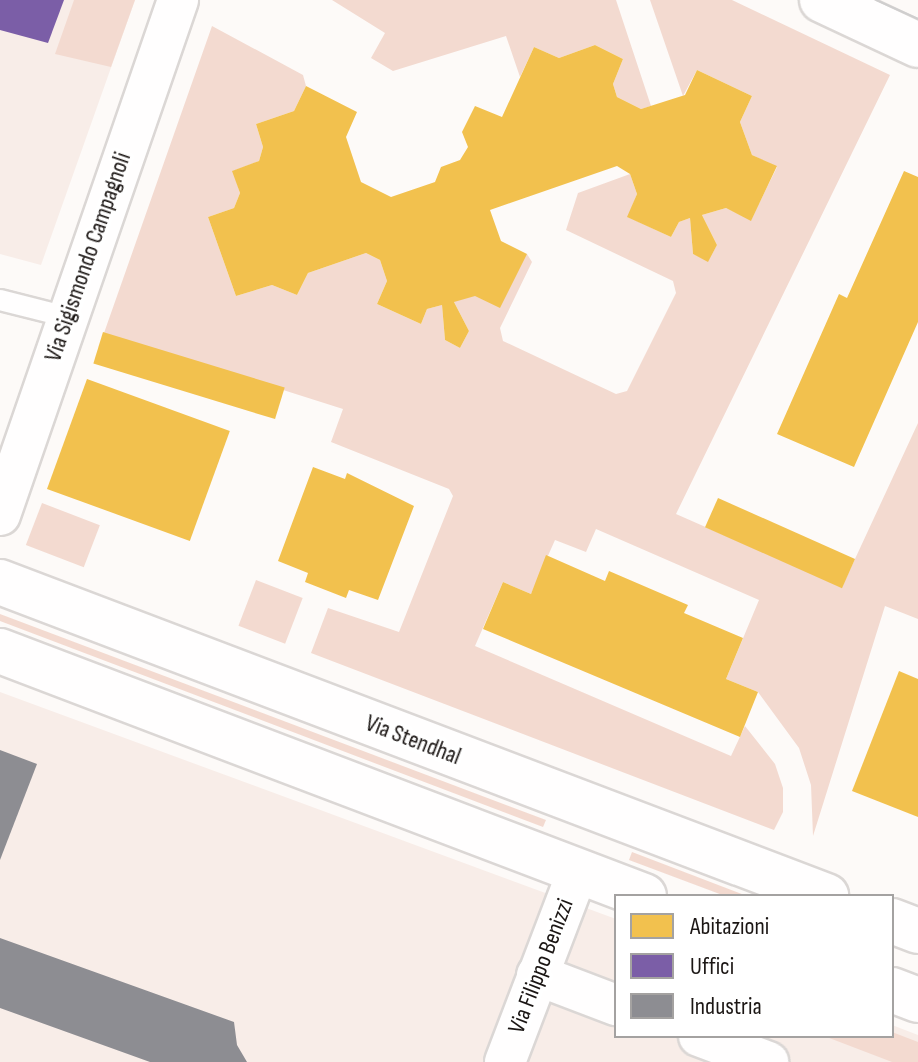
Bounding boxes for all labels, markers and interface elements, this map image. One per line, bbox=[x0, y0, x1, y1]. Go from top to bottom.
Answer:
street label: Via Sigismondo Campagnoli bbox=[39, 149, 137, 365]
street label: Via Stendhal bbox=[361, 709, 465, 771]
legend bbox=[614, 894, 894, 1038]
street label: Via Filippo Benizzi bbox=[502, 895, 580, 1037]
text: Abitazioni bbox=[690, 912, 769, 941]
text: Uffici bbox=[690, 952, 734, 981]
text: Industria bbox=[690, 992, 762, 1021]

